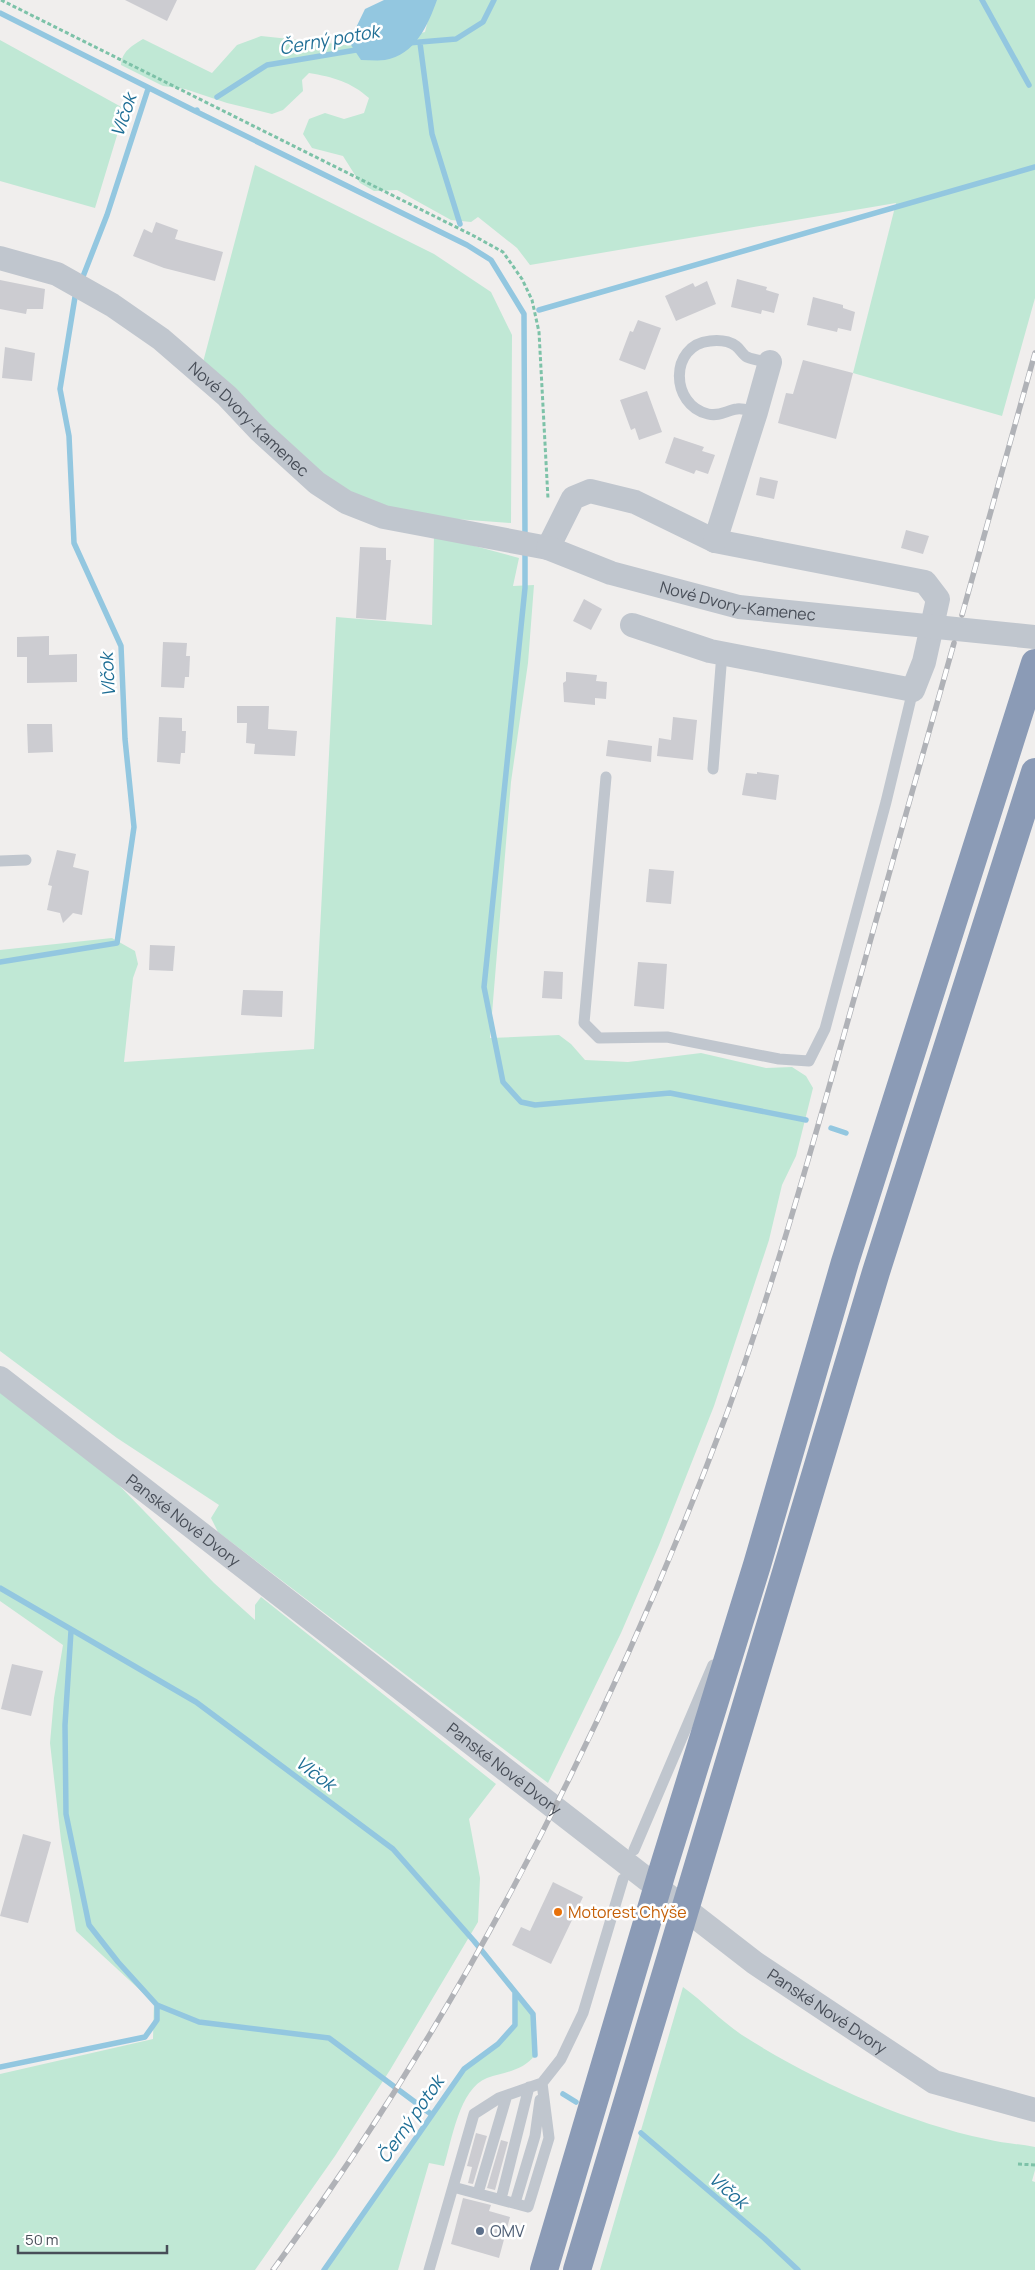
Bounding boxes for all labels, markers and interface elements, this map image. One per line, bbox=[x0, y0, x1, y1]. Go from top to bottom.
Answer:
water label: Černý potok bbox=[277, 18, 384, 60]
water label: Vlčok bbox=[104, 87, 143, 140]
street label: Nové Dvory-Kamenec bbox=[184, 357, 314, 482]
street label: Nové Dvory-Kamenec bbox=[657, 575, 817, 626]
water label: Vlčok bbox=[94, 649, 120, 698]
street label: Panské Nové Dvory bbox=[122, 1469, 246, 1572]
street label: Panské Nové Dvory bbox=[443, 1717, 567, 1820]
water label: Vlčok bbox=[291, 1750, 343, 1798]
place label: Motorest Chýše bbox=[568, 1901, 687, 1923]
marker: Motorest Chýše bbox=[552, 1906, 564, 1918]
street label: Panské Nové Dvory bbox=[763, 1963, 892, 2059]
water label: Černý potok bbox=[371, 2068, 451, 2167]
water label: Vlčok bbox=[705, 2167, 756, 2215]
place label: OMV bbox=[490, 2220, 525, 2242]
scale bar bbox=[18, 2222, 166, 2254]
marker: OMV bbox=[474, 2225, 486, 2237]
text: 50 m bbox=[25, 2229, 59, 2250]

